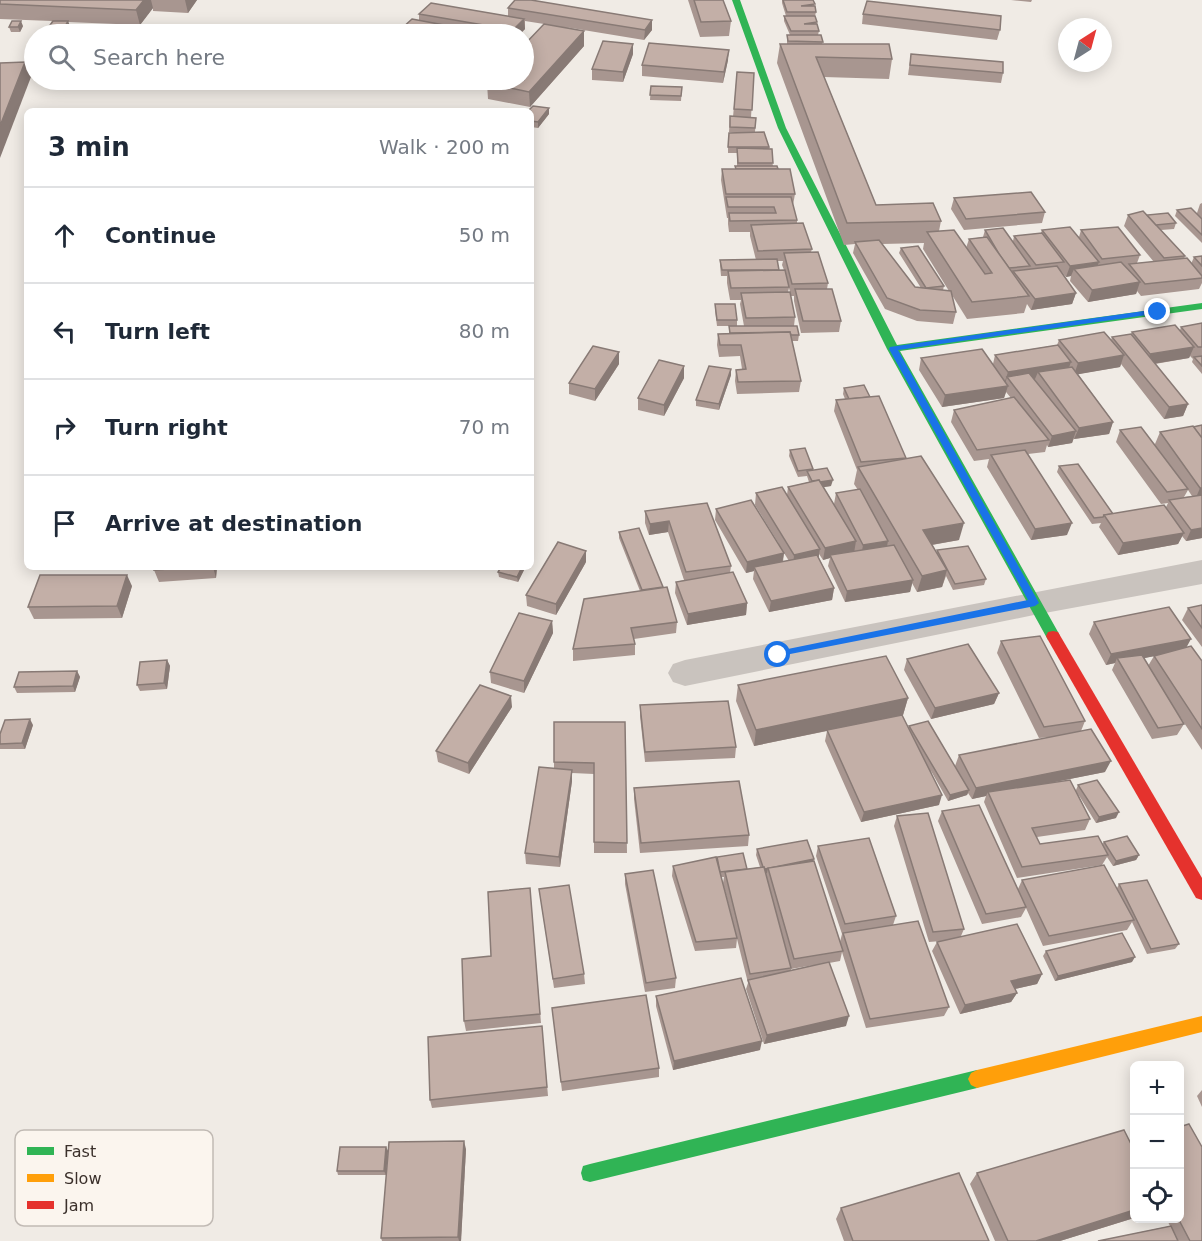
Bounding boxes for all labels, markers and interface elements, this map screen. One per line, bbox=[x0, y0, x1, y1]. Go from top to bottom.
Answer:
north arrow bbox=[1058, 18, 1112, 72]
search box bbox=[24, 24, 534, 90]
icon: search bbox=[45, 41, 78, 74]
text: Search here bbox=[93, 45, 225, 70]
text: 3 min bbox=[48, 132, 130, 162]
text: Walk · 200 m bbox=[379, 135, 510, 159]
icon: ahead bbox=[48, 219, 81, 252]
text: Continue bbox=[105, 223, 216, 248]
text: 50 m bbox=[459, 223, 510, 247]
route end bbox=[1144, 298, 1170, 324]
icon: left bbox=[48, 315, 81, 348]
text: Turn left bbox=[105, 319, 210, 344]
text: 80 m bbox=[459, 319, 510, 343]
icon: right bbox=[48, 411, 81, 444]
text: Turn right bbox=[105, 415, 228, 440]
text: 70 m bbox=[459, 415, 510, 439]
icon: arrive bbox=[48, 507, 81, 540]
text: Arrive at destination bbox=[105, 511, 362, 536]
route start bbox=[764, 641, 790, 667]
map controls bbox=[1130, 1061, 1184, 1223]
button: + bbox=[1130, 1061, 1184, 1115]
button: − bbox=[1130, 1115, 1184, 1169]
legend bbox=[15, 1130, 213, 1226]
text: Fast bbox=[64, 1142, 96, 1161]
text: Slow bbox=[64, 1169, 101, 1188]
button: locate bbox=[1130, 1169, 1184, 1223]
text: Jam bbox=[63, 1196, 94, 1215]

